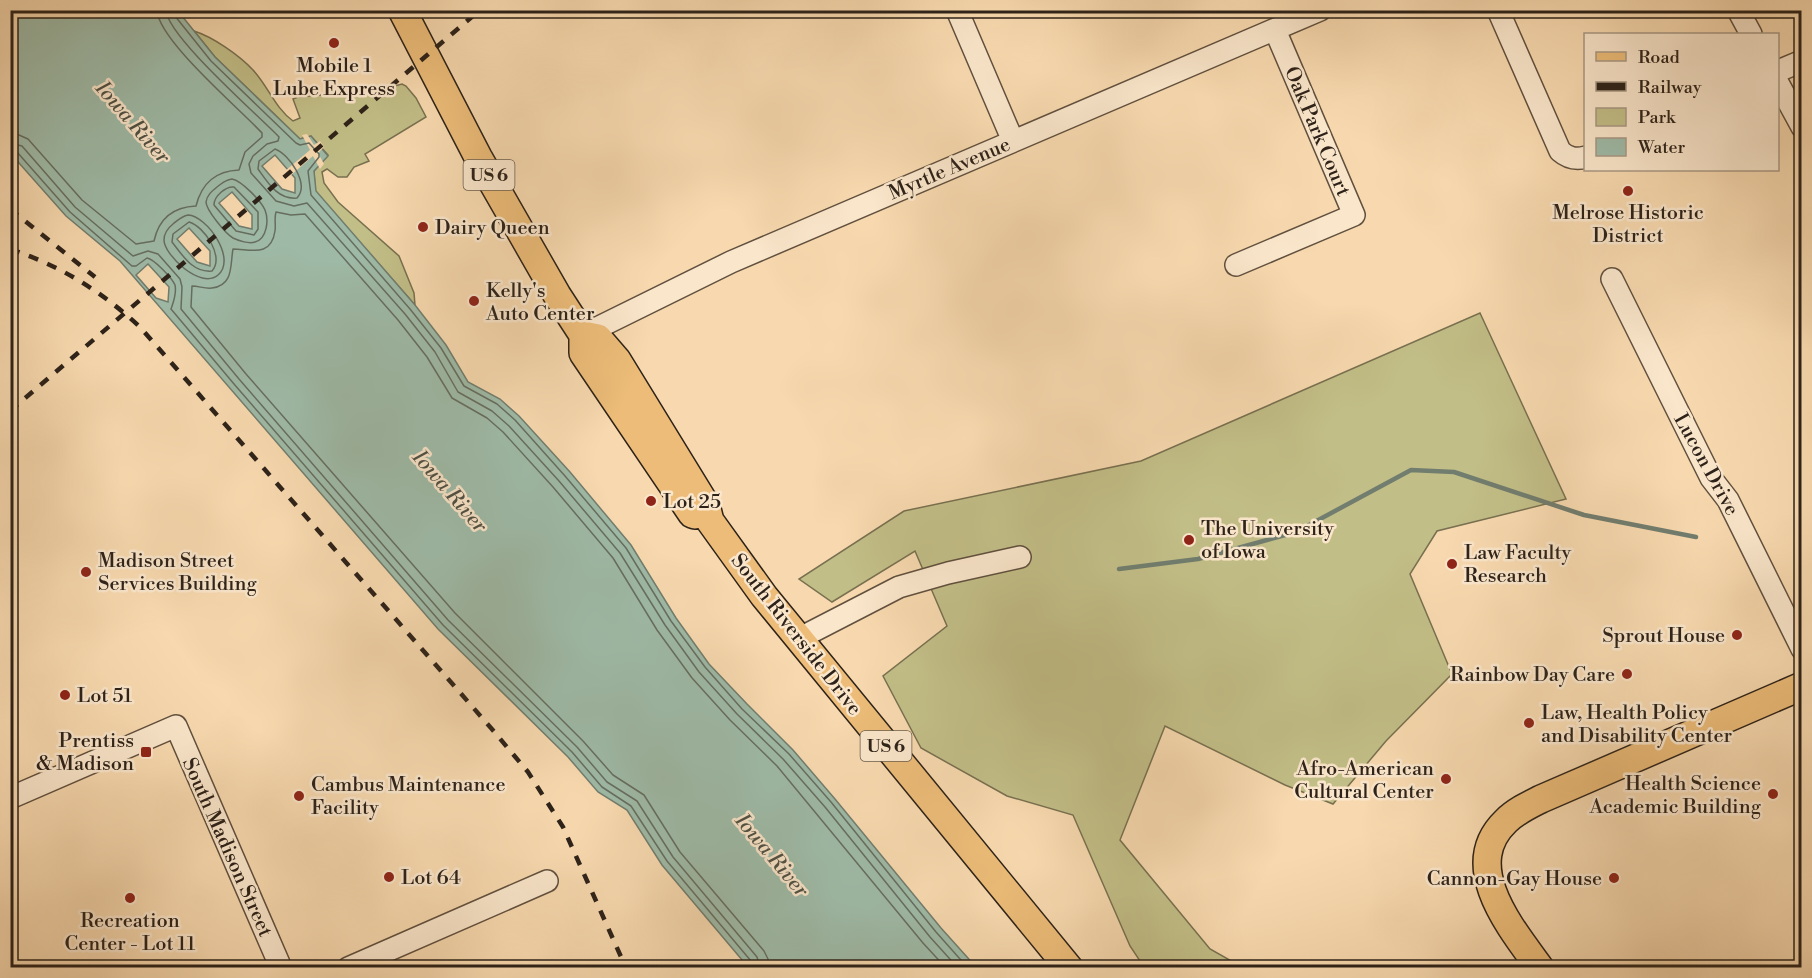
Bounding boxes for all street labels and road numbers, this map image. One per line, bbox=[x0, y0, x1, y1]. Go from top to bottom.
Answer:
street label: Oak Park Court bbox=[1278, 63, 1355, 200]
street label: Myrtle Avenue bbox=[885, 132, 1014, 206]
road number: US 6 bbox=[464, 160, 514, 190]
street label: Lucon Drive bbox=[1667, 409, 1744, 520]
street label: South Riverside Drive bbox=[725, 549, 867, 721]
road number: US 6 bbox=[860, 731, 912, 761]
street label: South Madison Street bbox=[176, 754, 277, 941]

